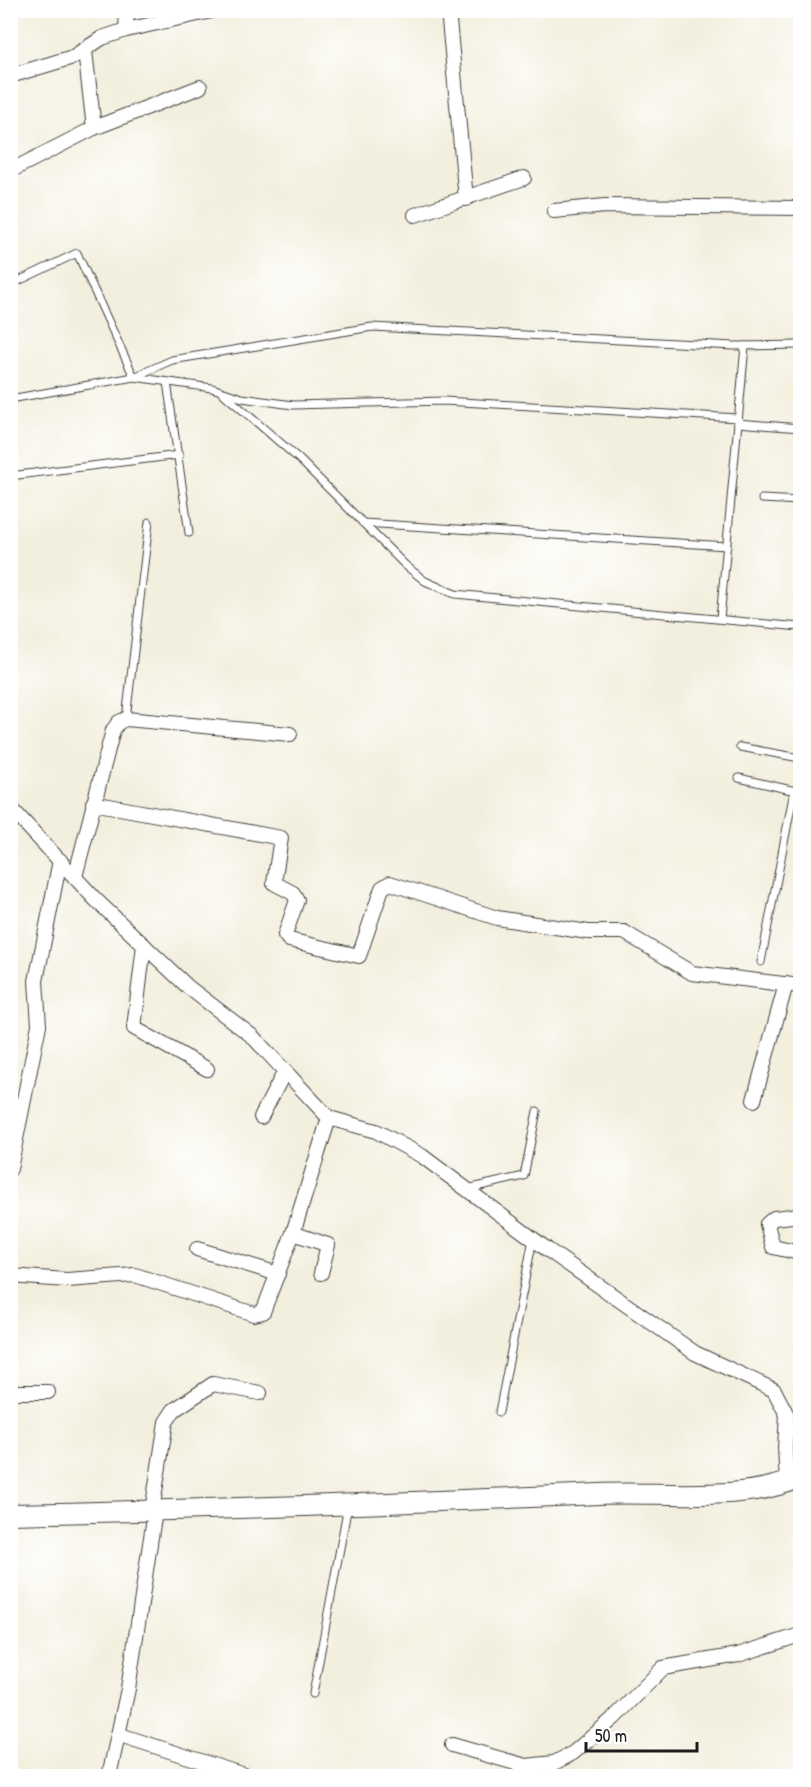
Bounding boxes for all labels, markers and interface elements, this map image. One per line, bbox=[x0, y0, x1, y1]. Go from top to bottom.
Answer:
scale bar bbox=[586, 1715, 697, 1753]
text: 50 m bbox=[595, 1723, 627, 1748]

